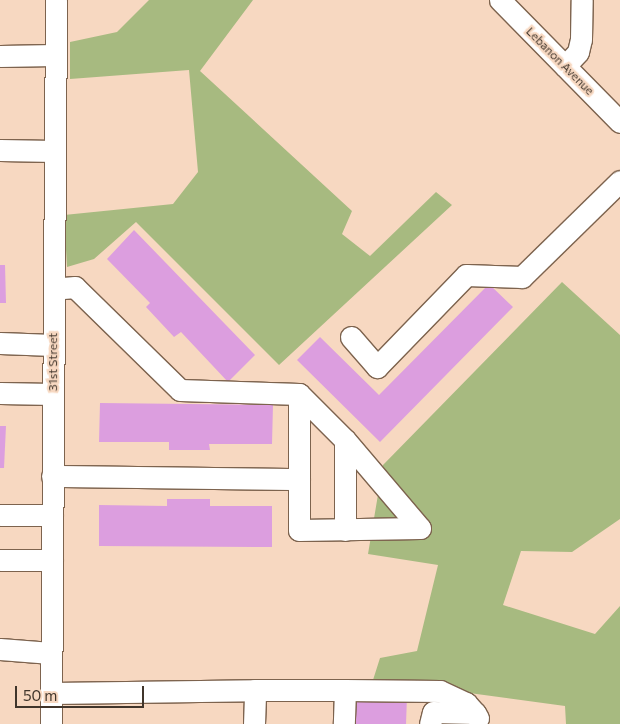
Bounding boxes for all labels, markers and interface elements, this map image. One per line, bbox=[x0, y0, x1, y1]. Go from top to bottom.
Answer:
street label: Lebanon Avenue bbox=[523, 24, 597, 98]
street label: 31st Street bbox=[46, 333, 60, 391]
scale bar bbox=[18, 676, 146, 708]
text: 50 m bbox=[23, 686, 57, 704]

